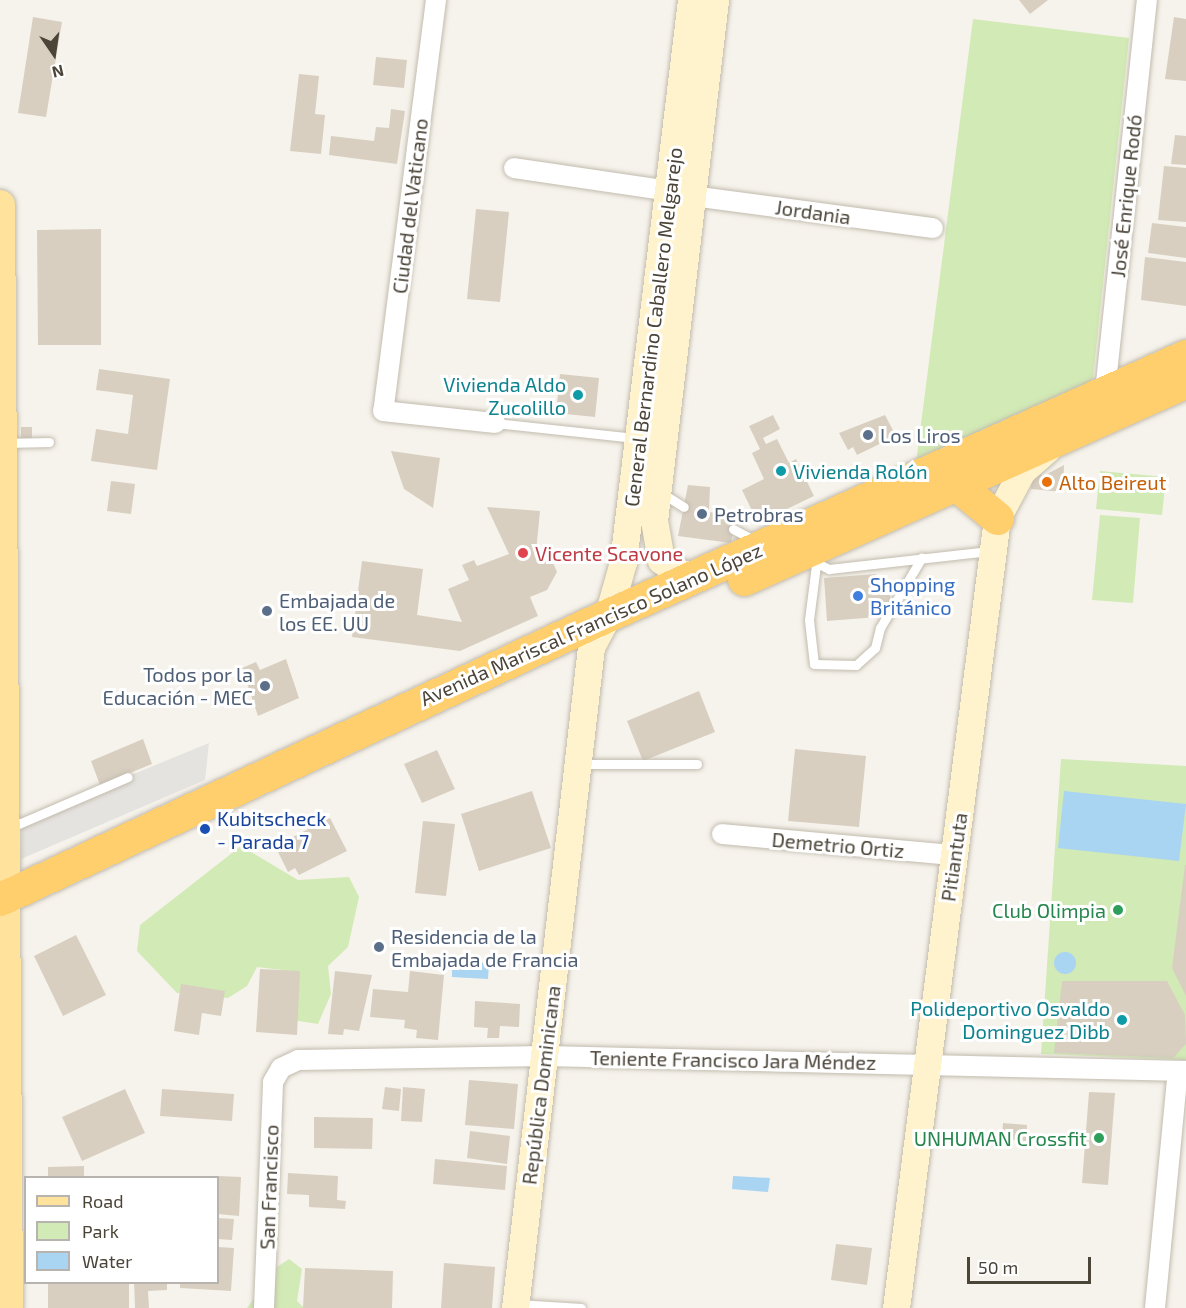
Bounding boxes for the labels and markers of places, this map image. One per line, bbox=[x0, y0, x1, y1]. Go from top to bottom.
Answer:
place label: Vivienda Aldo Zucolillo bbox=[443, 372, 566, 419]
marker: Vivienda Aldo Zucolillo bbox=[571, 388, 585, 402]
place label: Los Liros bbox=[880, 423, 961, 447]
marker: Los Liros bbox=[861, 428, 875, 442]
place label: Vivienda Rolón bbox=[793, 459, 927, 483]
marker: Vivienda Rolón bbox=[774, 464, 788, 478]
place label: Alto Beireut bbox=[1059, 470, 1166, 494]
marker: Alto Beireut bbox=[1040, 475, 1054, 489]
place label: Petrobras bbox=[714, 502, 804, 526]
marker: Petrobras bbox=[695, 507, 709, 521]
place label: Vicente Scavone bbox=[535, 541, 683, 565]
marker: Vicente Scavone bbox=[516, 546, 530, 560]
place label: Shopping Británico bbox=[870, 572, 955, 619]
place label: Embajada de los EE. UU bbox=[279, 588, 395, 635]
marker: Shopping Británico bbox=[851, 589, 865, 603]
marker: Embajada de los EE. UU bbox=[260, 604, 274, 618]
place label: Todos por la Educación - MEC bbox=[103, 662, 253, 709]
marker: Todos por la Educación - MEC bbox=[258, 679, 272, 693]
place label: Kubitscheck - Parada 7 bbox=[217, 806, 326, 853]
marker: Kubitscheck - Parada 7 bbox=[198, 822, 212, 836]
place label: Club Olimpia bbox=[992, 898, 1106, 922]
marker: Club Olimpia bbox=[1111, 903, 1125, 917]
place label: Residencia de la Embajada de Francia bbox=[391, 924, 578, 971]
marker: Residencia de la Embajada de Francia bbox=[372, 940, 386, 954]
place label: Polideportivo Osvaldo Dominguez Dibb bbox=[910, 996, 1110, 1043]
marker: Polideportivo Osvaldo Dominguez Dibb bbox=[1115, 1013, 1129, 1027]
place label: UNHUMAN Crossfit bbox=[914, 1126, 1087, 1150]
marker: UNHUMAN Crossfit bbox=[1092, 1131, 1106, 1145]

